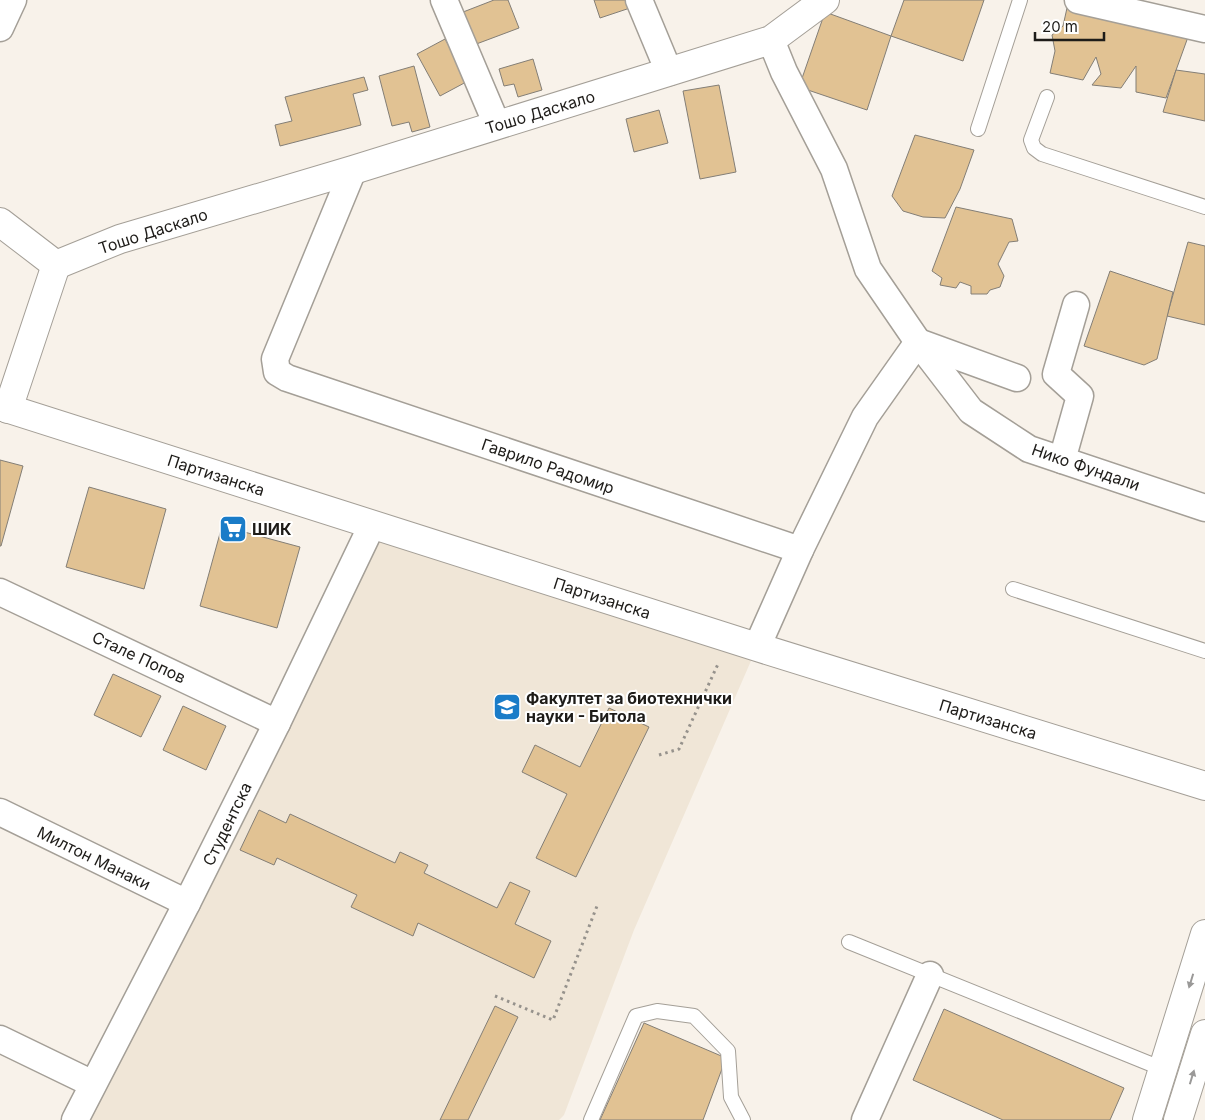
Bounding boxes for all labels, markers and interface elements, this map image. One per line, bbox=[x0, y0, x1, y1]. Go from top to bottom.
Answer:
scale bar bbox=[1035, 10, 1104, 42]
text: 20 m bbox=[1042, 17, 1078, 36]
street label: Тошо Даскало bbox=[483, 86, 597, 138]
street label: Тошо Даскало bbox=[96, 204, 210, 258]
street label: Гаврило Радомир bbox=[479, 434, 617, 498]
street label: Нико Фундали bbox=[1029, 439, 1143, 495]
street label: Партизанска bbox=[165, 450, 267, 500]
supermarket icon: ШИК bbox=[218, 514, 248, 544]
place label: ШИК bbox=[252, 519, 292, 539]
street label: Партизанска bbox=[551, 573, 653, 623]
street label: Стале Попов bbox=[89, 627, 189, 687]
place label: Факултет за биотехнички науки - Битола bbox=[526, 688, 732, 726]
school or university icon: Факултет за биотехнички науки - Битола bbox=[492, 692, 522, 722]
street label: Партизанска bbox=[937, 695, 1039, 743]
street label: Студентска bbox=[198, 779, 256, 869]
street label: Милтон Манаки bbox=[34, 822, 154, 894]
one-way arrow bbox=[1186, 974, 1194, 989]
one-way arrow bbox=[1188, 1069, 1196, 1084]

